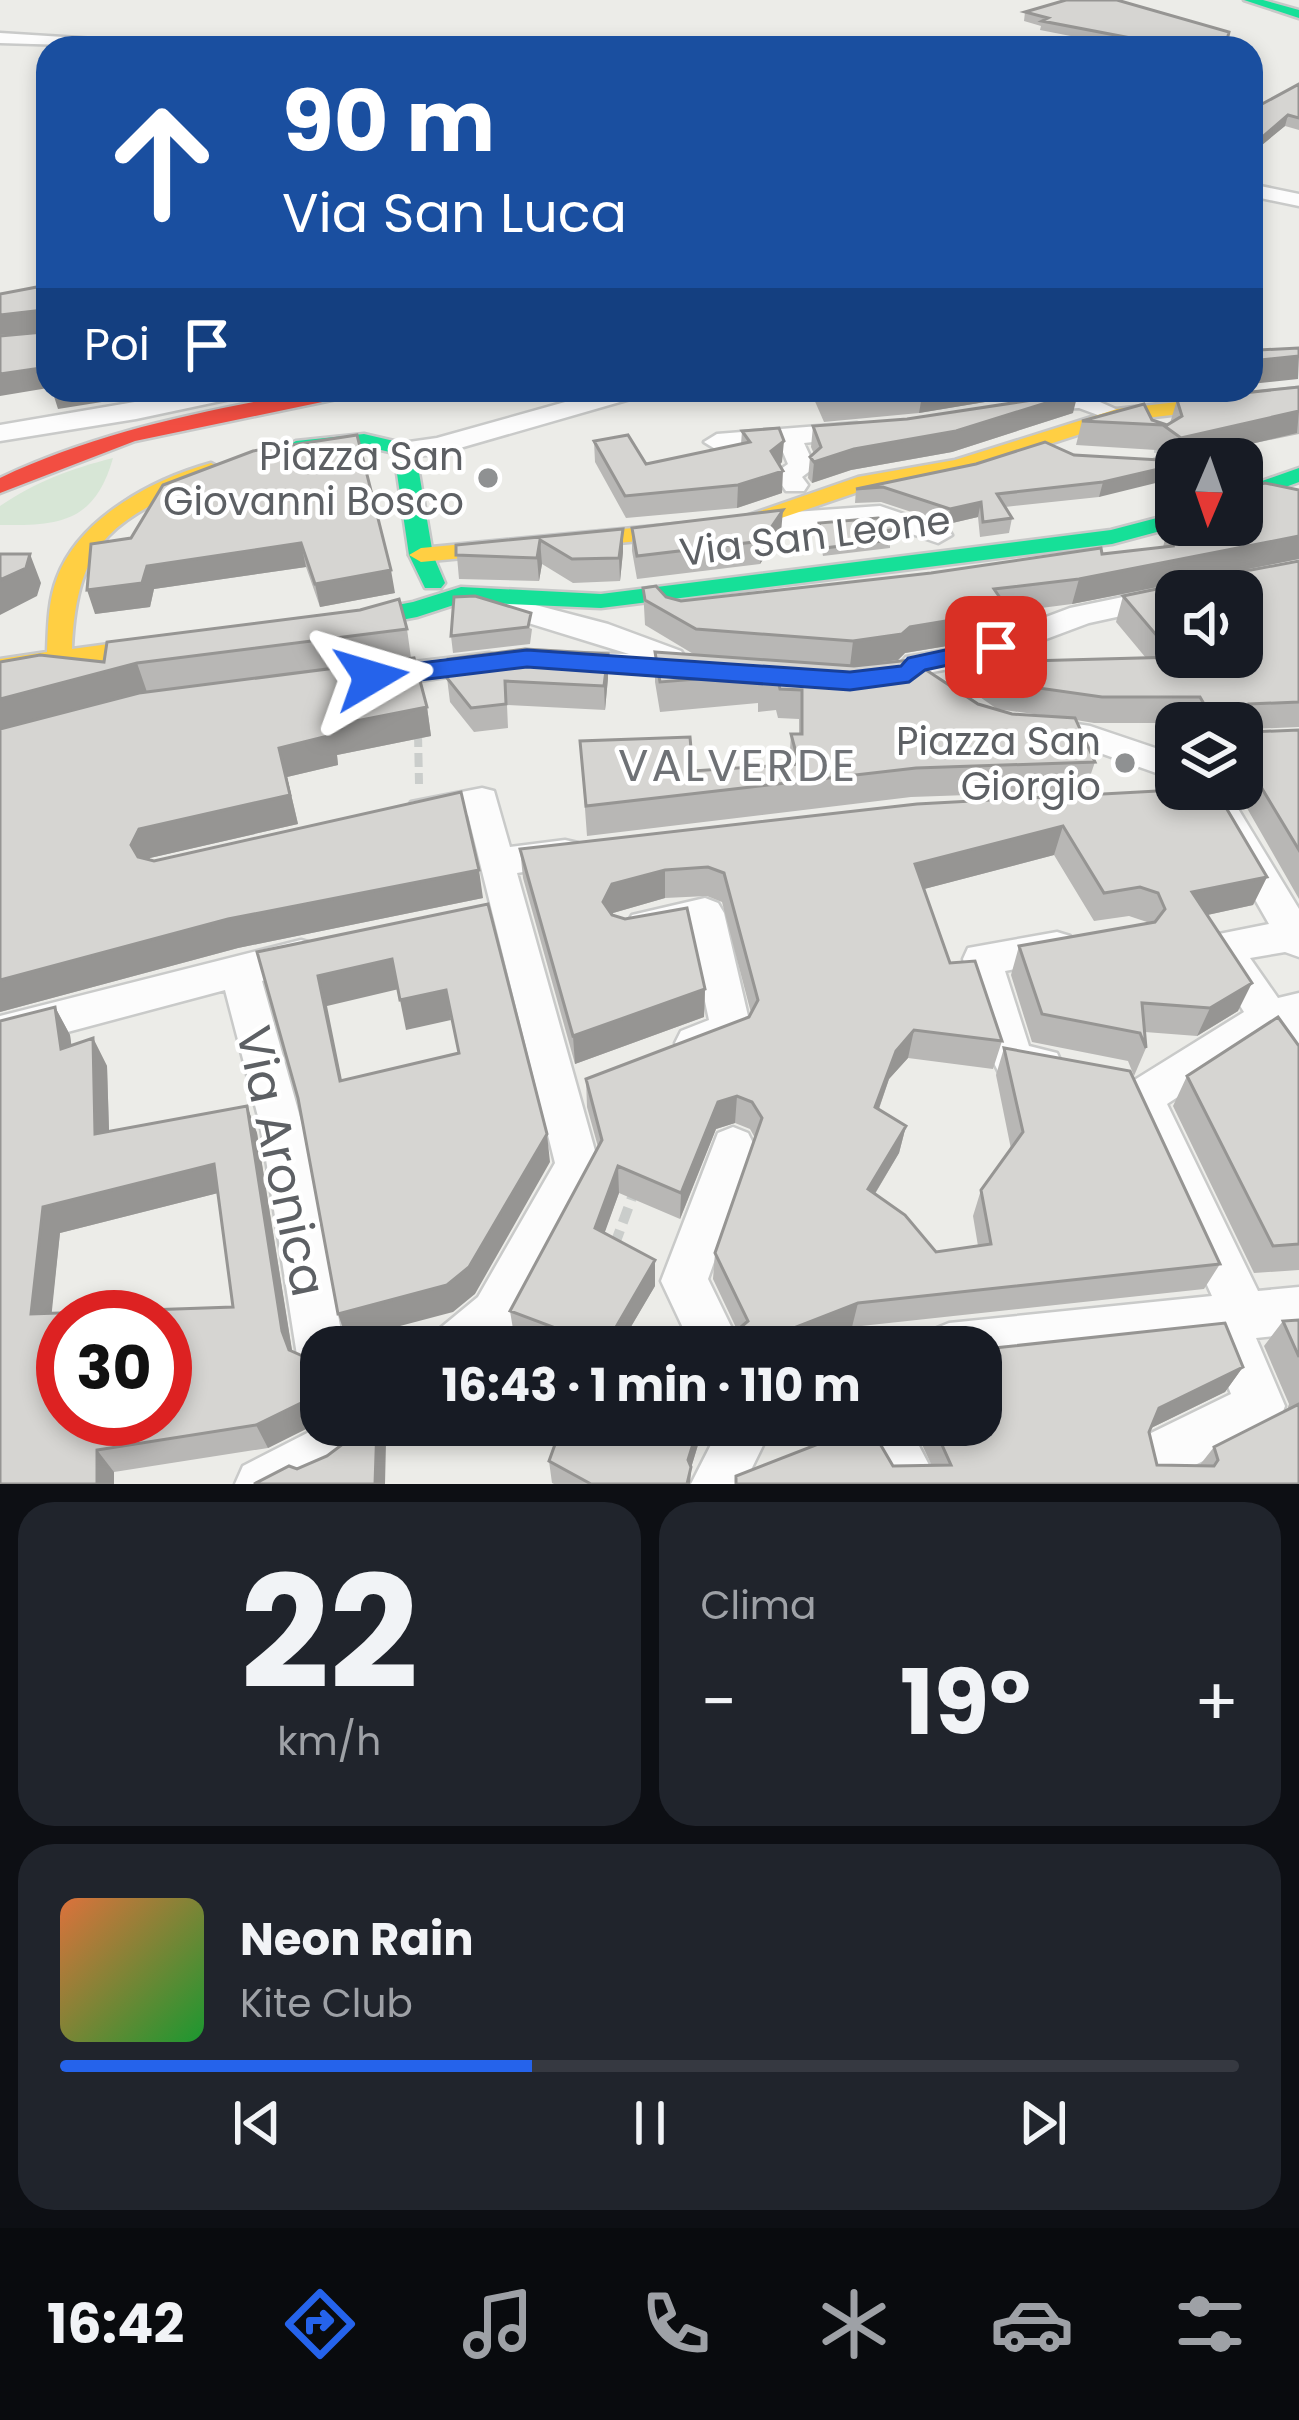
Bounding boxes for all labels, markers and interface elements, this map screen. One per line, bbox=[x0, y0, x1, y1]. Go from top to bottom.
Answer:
text: 90 m bbox=[282, 63, 495, 180]
icon: ahead bbox=[84, 84, 240, 240]
text: Via San Luca bbox=[282, 175, 627, 251]
icon: arrive bbox=[174, 312, 240, 378]
text: Poi bbox=[84, 313, 150, 376]
place label: Piazza San Giovanni Bosco bbox=[163, 429, 464, 529]
north arrow bbox=[1155, 438, 1263, 546]
map controls bbox=[1155, 438, 1263, 810]
marker: Piazza San Giovanni Bosco bbox=[475, 465, 501, 491]
street label: Via San Leone bbox=[676, 492, 954, 580]
button: sound bbox=[1155, 570, 1263, 678]
pin bbox=[945, 596, 1047, 698]
position arrow bbox=[308, 614, 434, 740]
icon: arrive bbox=[963, 614, 1029, 680]
button: layers bbox=[1155, 702, 1263, 810]
place label: Piazza San Giorgio bbox=[896, 714, 1101, 814]
district label: VALVERDE bbox=[618, 734, 858, 797]
marker: Piazza San Giorgio bbox=[1112, 750, 1138, 776]
street label: Via Aronica bbox=[220, 1020, 342, 1302]
speed limit sign: 30 bbox=[36, 1290, 192, 1446]
text: 16:43 · 1 min · 110 m bbox=[441, 1354, 861, 1417]
text: 22 bbox=[240, 1524, 418, 1743]
text: Clima bbox=[701, 1578, 816, 1633]
text: 19° bbox=[900, 1639, 1031, 1766]
text: − bbox=[701, 1656, 737, 1748]
text: + bbox=[1194, 1656, 1239, 1748]
text: km/h bbox=[277, 1714, 381, 1769]
text: Neon Rain bbox=[240, 1908, 474, 1971]
text: Kite Club bbox=[240, 1976, 413, 2031]
icon: previous bbox=[224, 2090, 290, 2156]
icon: pause bbox=[617, 2090, 683, 2156]
icon: next bbox=[1010, 2090, 1076, 2156]
icon: directions bbox=[278, 2282, 362, 2366]
icon: music bbox=[456, 2282, 540, 2366]
icon: phone bbox=[634, 2282, 718, 2366]
icon: climate bbox=[812, 2282, 896, 2366]
icon: car bbox=[990, 2282, 1074, 2366]
icon: filters bbox=[1168, 2282, 1252, 2366]
text: 16:42 bbox=[47, 2286, 184, 2362]

